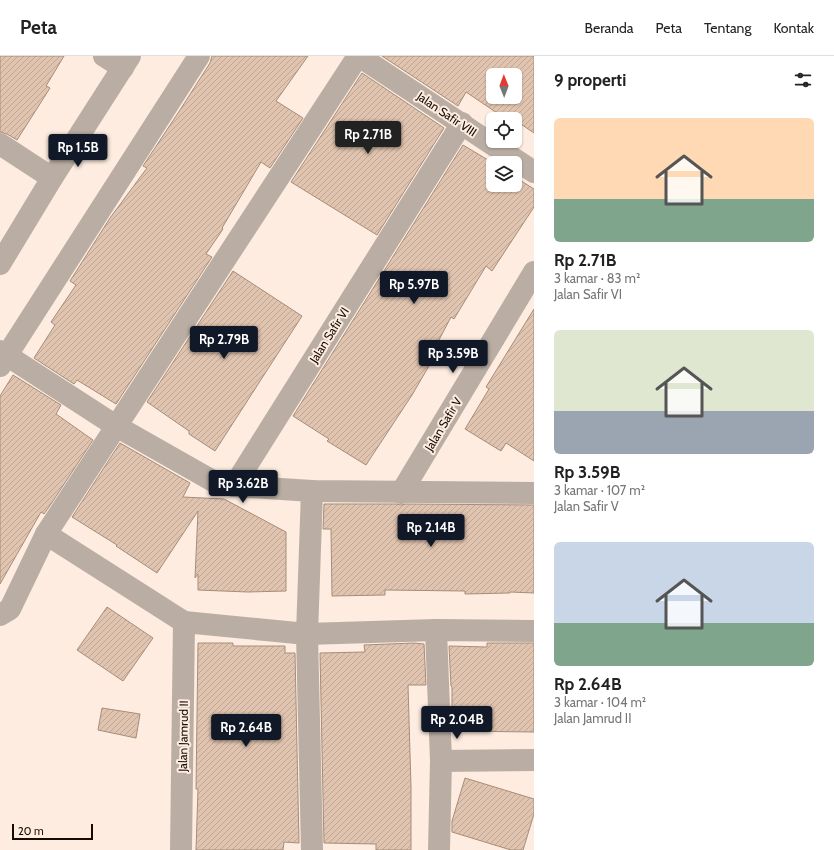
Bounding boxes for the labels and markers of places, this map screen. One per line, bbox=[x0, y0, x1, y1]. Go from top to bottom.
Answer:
pin: Rp 2.71B bbox=[327, 121, 409, 155]
pin: Rp 1.5B bbox=[41, 134, 115, 168]
pin: Rp 5.97B bbox=[373, 271, 455, 305]
pin: Rp 2.79B bbox=[183, 326, 265, 360]
pin: Rp 3.59B bbox=[412, 340, 494, 374]
pin: Rp 3.62B bbox=[202, 470, 284, 504]
pin: Rp 2.14B bbox=[390, 514, 472, 548]
pin: Rp 2.04B bbox=[416, 706, 498, 740]
pin: Rp 2.64B bbox=[205, 714, 287, 748]

